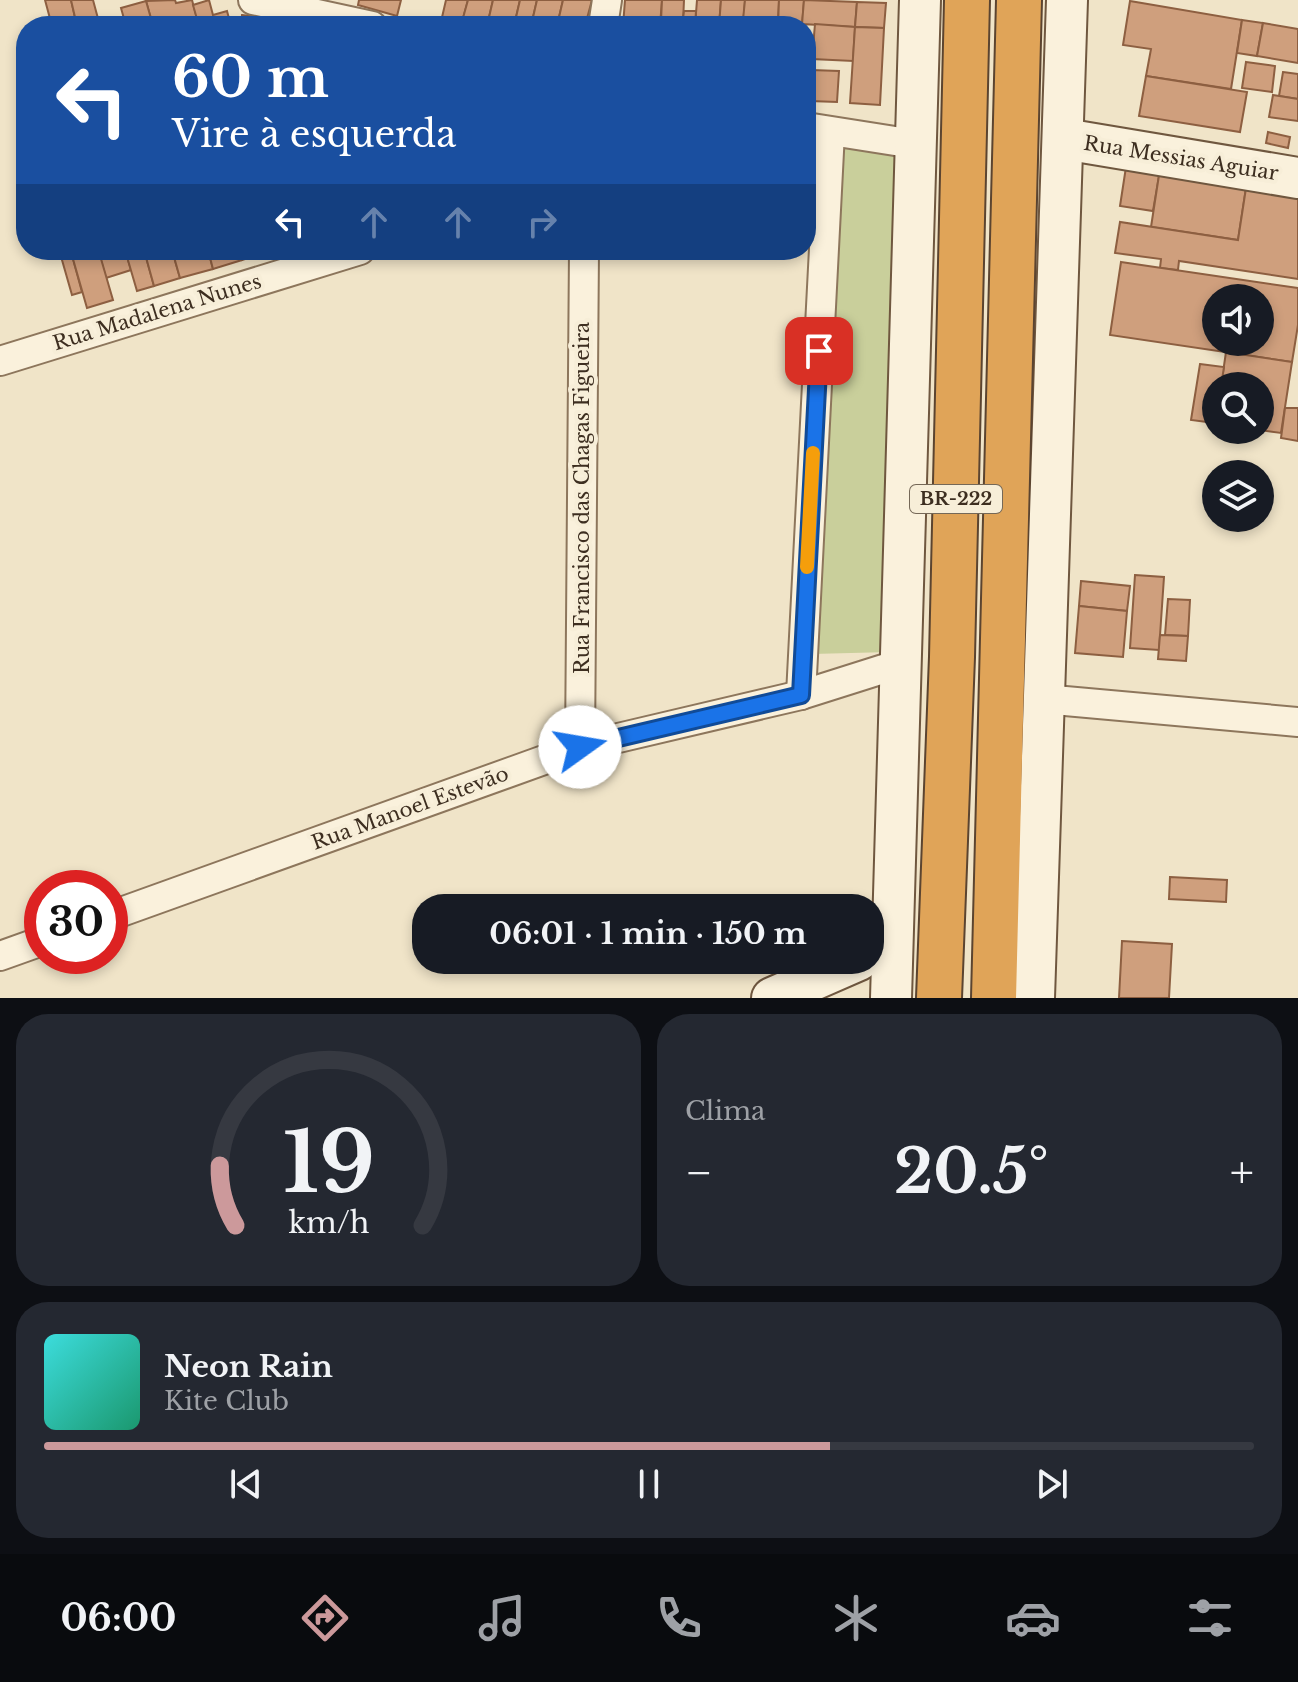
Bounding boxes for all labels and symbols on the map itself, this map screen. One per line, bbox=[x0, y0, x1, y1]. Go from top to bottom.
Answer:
street label: Rua Messias Aguiar bbox=[1082, 131, 1281, 185]
street label: Rua Madalena Nunes bbox=[50, 269, 264, 355]
pin bbox=[785, 317, 853, 385]
street label: Rua Francisco das Chagas Figueira bbox=[570, 321, 594, 674]
road number: BR-222 bbox=[910, 485, 1002, 513]
position arrow bbox=[538, 705, 622, 789]
street label: Rua Manoel Estevão bbox=[308, 761, 512, 855]
speed limit sign: 30 bbox=[24, 870, 128, 974]

